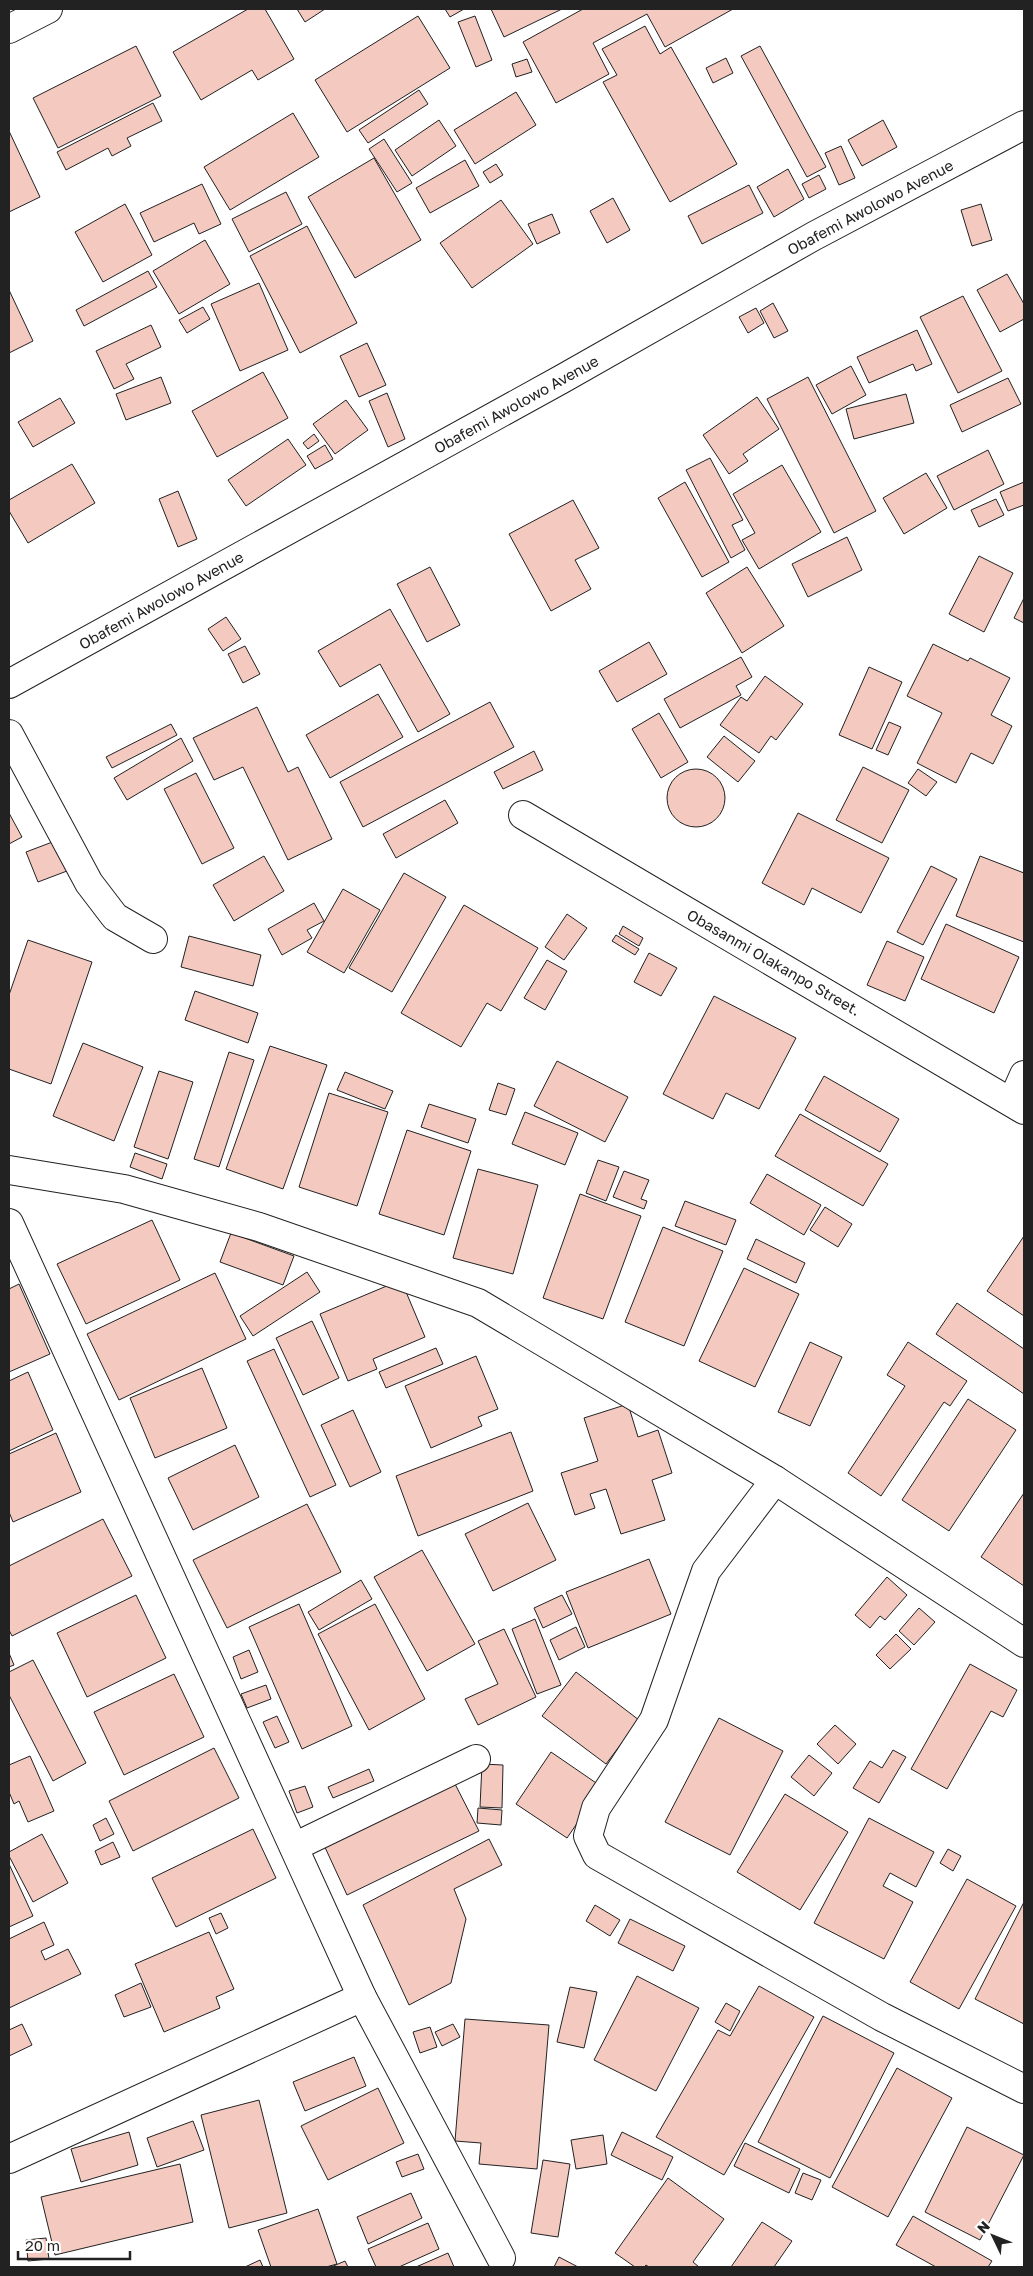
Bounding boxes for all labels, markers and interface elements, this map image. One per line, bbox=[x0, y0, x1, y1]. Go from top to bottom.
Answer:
street label: Obafemi Awolowo Avenue bbox=[784, 155, 956, 258]
street label: Obafemi Awolowo Avenue bbox=[431, 351, 602, 457]
street label: Obafemi Awolowo Avenue bbox=[76, 547, 247, 653]
street label: Obasanmi Olakanpo Street. bbox=[684, 905, 864, 1019]
north arrow bbox=[968, 2211, 1018, 2261]
text: N bbox=[973, 2217, 993, 2236]
scale bar bbox=[18, 2228, 130, 2260]
text: 20 m bbox=[25, 2236, 60, 2254]

